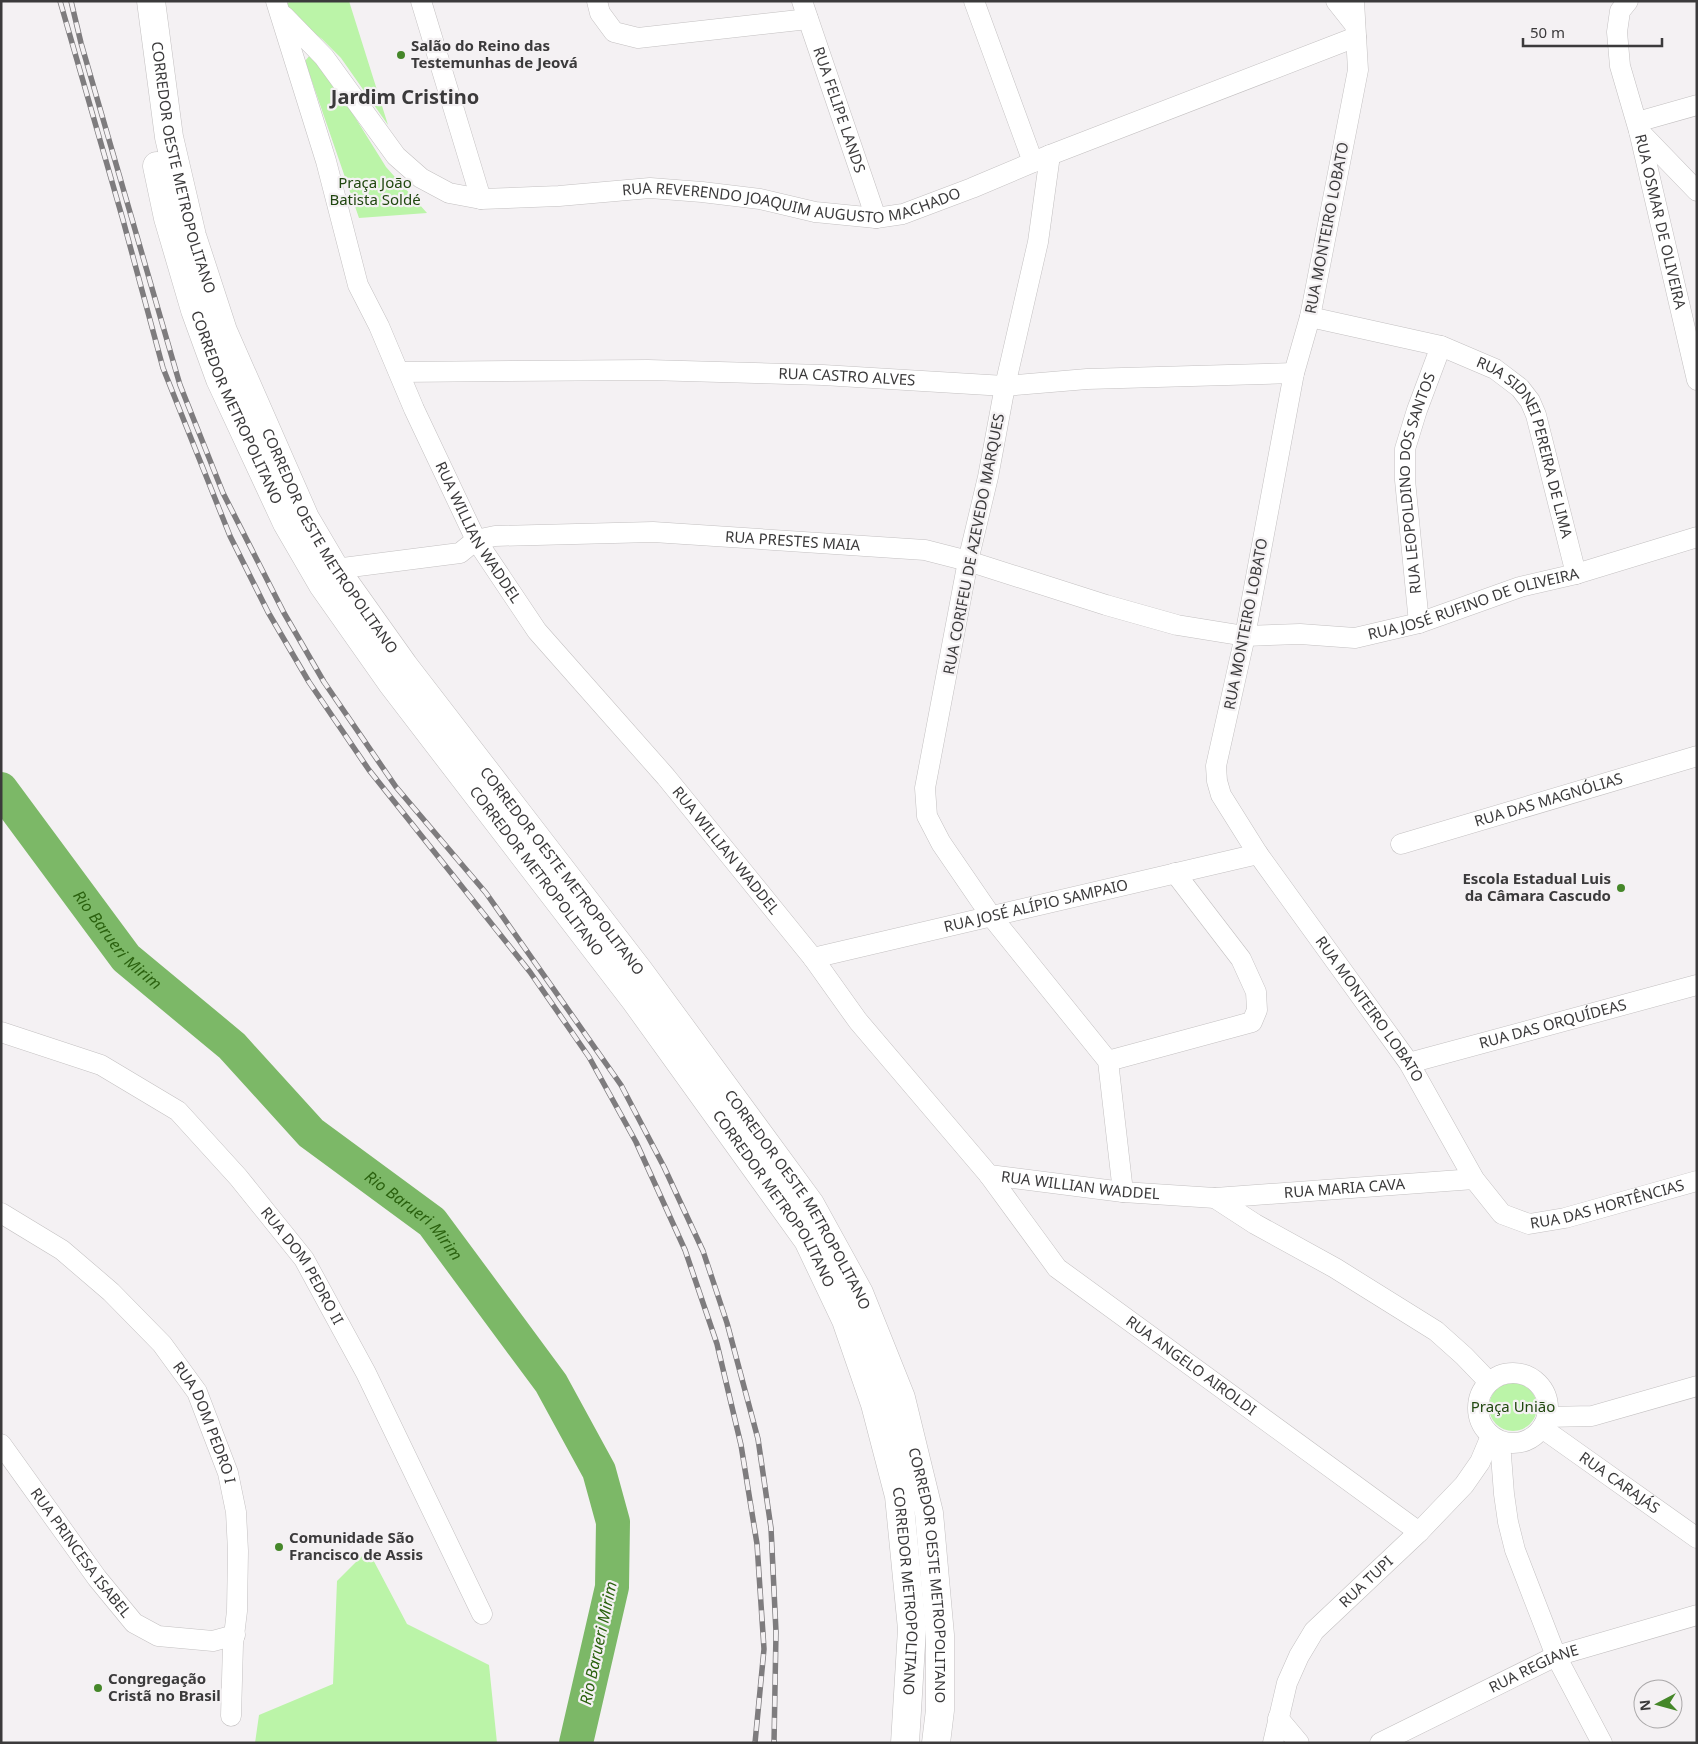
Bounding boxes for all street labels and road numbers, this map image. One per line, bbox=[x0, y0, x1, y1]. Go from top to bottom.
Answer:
street label: CORREDOR OESTE METROPOLITANO bbox=[147, 40, 221, 296]
street label: RUA FELIPE LANDS bbox=[809, 44, 871, 175]
street label: RUA OSMAR DE OLIVEIRA bbox=[1631, 132, 1691, 311]
street label: RUA MONTEIRO LOBATO bbox=[1300, 140, 1352, 315]
street label: RUA REVERENDO JOAQUIM AUGUSTO MACHADO bbox=[619, 182, 963, 200]
street label: CORREDOR METROPOLITANO bbox=[187, 308, 288, 507]
street label: RUA SIDNEI PEREIRA DE LIMA bbox=[1474, 351, 1578, 540]
street label: RUA CASTRO ALVES bbox=[778, 363, 916, 390]
street label: RUA LEOPOLDINO DOS SANTOS bbox=[1394, 369, 1439, 595]
street label: RUA CORIFEU DE AZEVEDO MARQUES bbox=[938, 412, 1008, 676]
street label: CORREDOR OESTE METROPOLITANO bbox=[258, 425, 403, 657]
street label: RUA WILLIAN WADDEL bbox=[431, 458, 526, 607]
street label: RUA PRESTES MAIA bbox=[724, 526, 861, 555]
street label: RUA MONTEIRO LOBATO bbox=[1219, 536, 1271, 711]
street label: RUA JOSÉ RUFINO DE OLIVEIRA bbox=[1366, 563, 1581, 644]
street label: CORREDOR OESTE METROPOLITANO bbox=[476, 762, 649, 979]
street label: RUA DAS MAGNÓLIAS bbox=[1472, 768, 1625, 831]
street label: CORREDOR METROPOLITANO bbox=[466, 782, 609, 960]
street label: RUA WILLIAN WADDEL bbox=[669, 782, 785, 918]
street label: RUA JOSÉ ALÍPIO SAMPAIO bbox=[942, 874, 1130, 936]
street label: RUA MONTEIRO LOBATO bbox=[1311, 932, 1429, 1085]
street label: RUA DAS ORQUÍDEAS bbox=[1477, 994, 1629, 1053]
street label: CORREDOR OESTE METROPOLITANO bbox=[720, 1085, 876, 1312]
street label: CORREDOR METROPOLITANO bbox=[709, 1106, 840, 1290]
street label: RUA WILLIAN WADDEL bbox=[1000, 1166, 1161, 1203]
street label: RUA MARIA CAVA bbox=[1283, 1173, 1406, 1202]
street label: RUA DAS HORTÊNCIAS bbox=[1528, 1174, 1686, 1233]
street label: RUA DOM PEDRO II bbox=[257, 1202, 349, 1328]
street label: RUA ANGELO AIROLDI bbox=[1122, 1311, 1261, 1419]
street label: RUA DOM PEDRO I bbox=[169, 1357, 241, 1485]
street label: CORREDOR OESTE METROPOLITANO bbox=[904, 1445, 951, 1703]
street label: RUA CARAJÁS bbox=[1576, 1447, 1664, 1518]
street label: RUA PRINCESA ISABEL bbox=[27, 1483, 137, 1621]
street label: CORREDOR METROPOLITANO bbox=[888, 1484, 923, 1696]
street label: RUA TUPI bbox=[1334, 1551, 1397, 1611]
street label: RUA REGIANE bbox=[1485, 1639, 1581, 1697]

